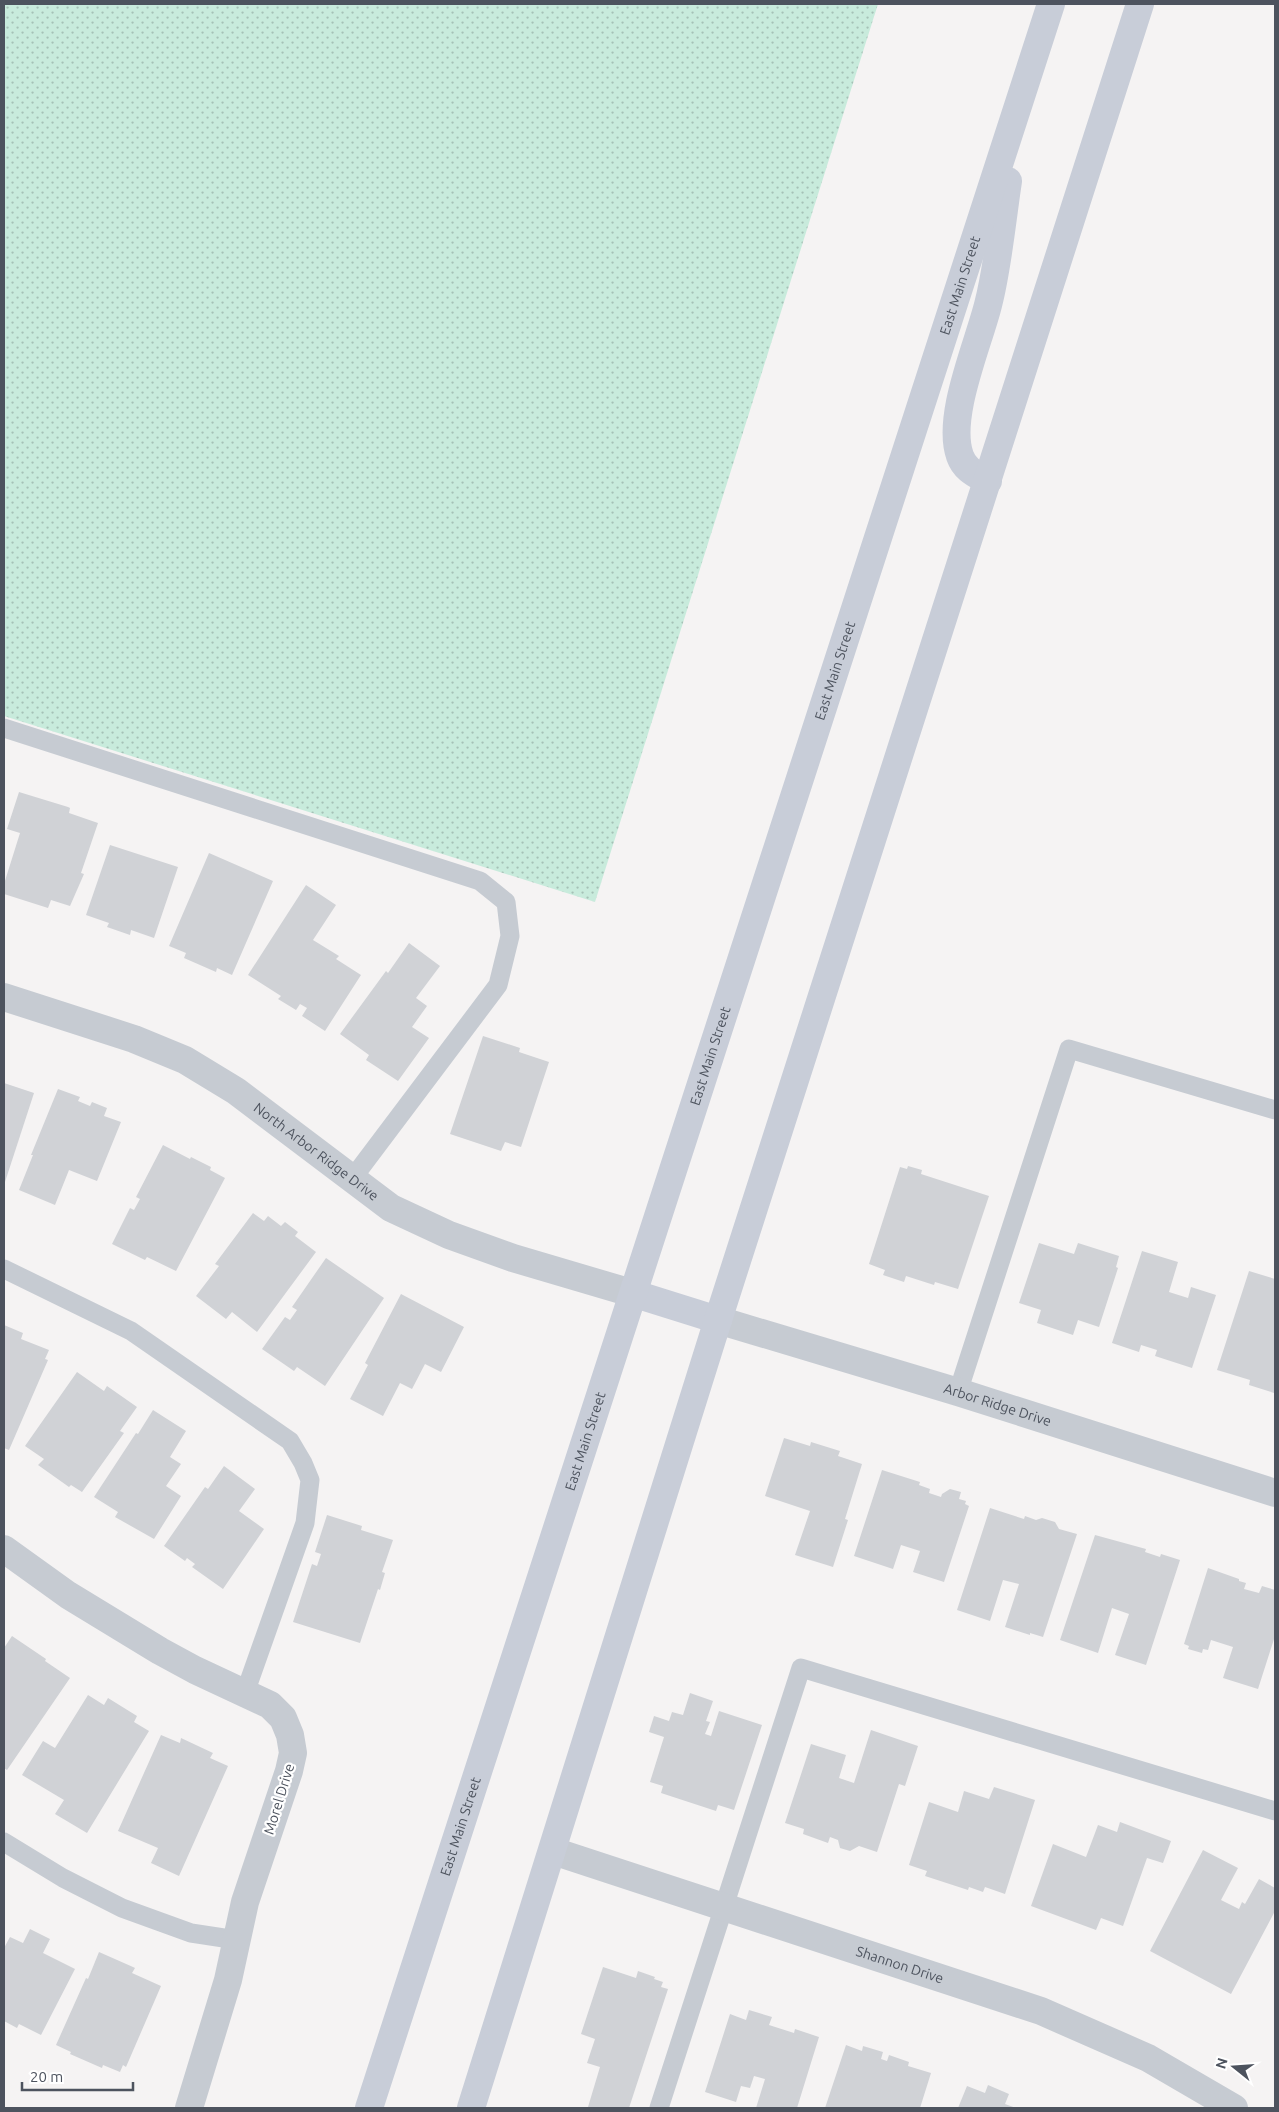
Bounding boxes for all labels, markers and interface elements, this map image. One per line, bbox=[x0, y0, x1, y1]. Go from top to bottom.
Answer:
street label: East Main Street bbox=[936, 233, 983, 337]
street label: East Main Street bbox=[811, 619, 859, 722]
street label: East Main Street bbox=[687, 1004, 734, 1107]
street label: North Arbor Ridge Drive bbox=[251, 1099, 382, 1204]
street label: Arbor Ridge Drive bbox=[942, 1380, 1053, 1429]
street label: East Main Street bbox=[562, 1389, 609, 1493]
street label: Morel Drive bbox=[261, 1762, 297, 1836]
street label: East Main Street bbox=[437, 1775, 484, 1878]
street label: Shannon Drive bbox=[854, 1943, 946, 1987]
north arrow bbox=[1209, 2042, 1259, 2092]
text: N bbox=[1212, 2056, 1231, 2071]
scale bar bbox=[22, 2060, 134, 2092]
text: 20 m bbox=[30, 2068, 63, 2085]

